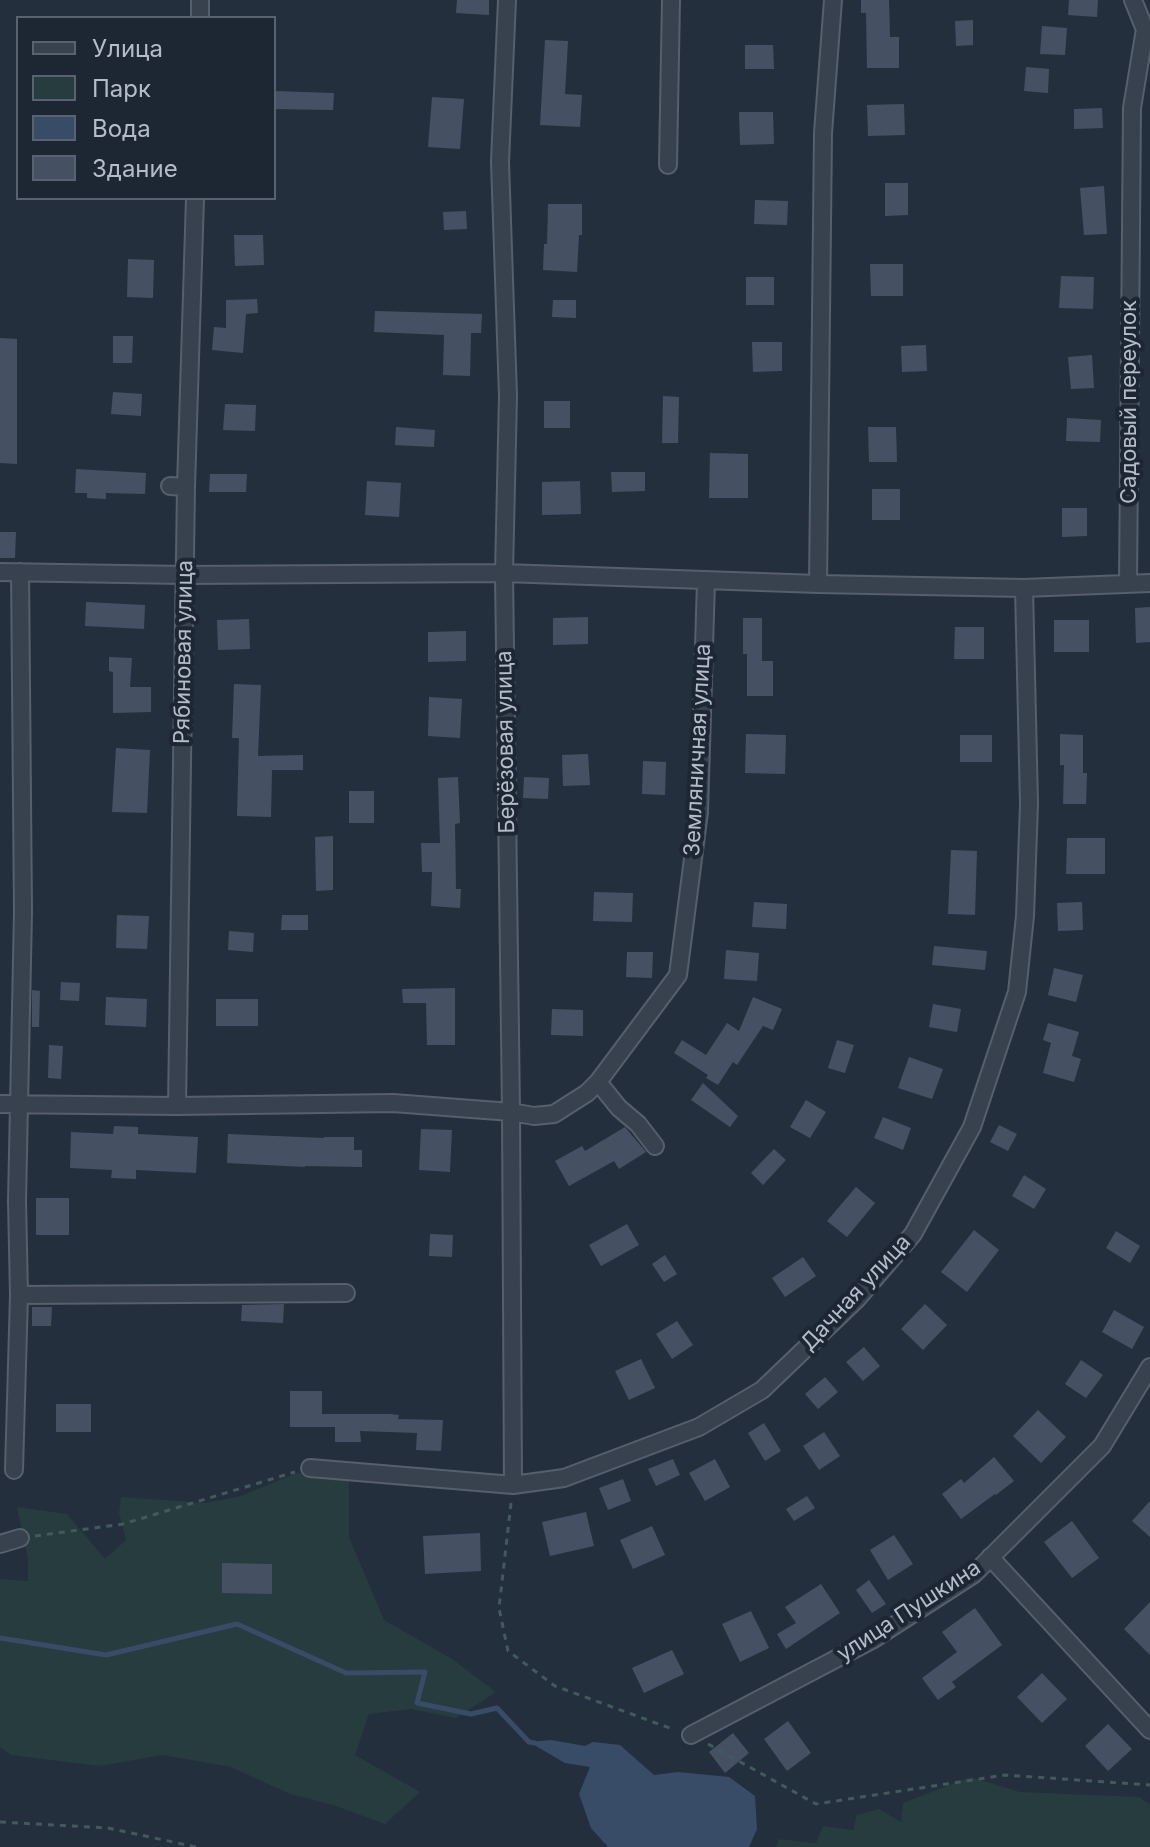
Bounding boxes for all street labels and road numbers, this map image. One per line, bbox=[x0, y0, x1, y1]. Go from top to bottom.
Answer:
street label: Садовый переулок bbox=[1116, 300, 1142, 504]
street label: Рябиновая улица bbox=[169, 560, 199, 744]
street label: Земляничная улица bbox=[679, 643, 717, 857]
street label: Берёзовая улица bbox=[491, 650, 521, 834]
street label: Дачная улица bbox=[795, 1229, 917, 1357]
street label: улица Пушкина bbox=[832, 1555, 986, 1667]

